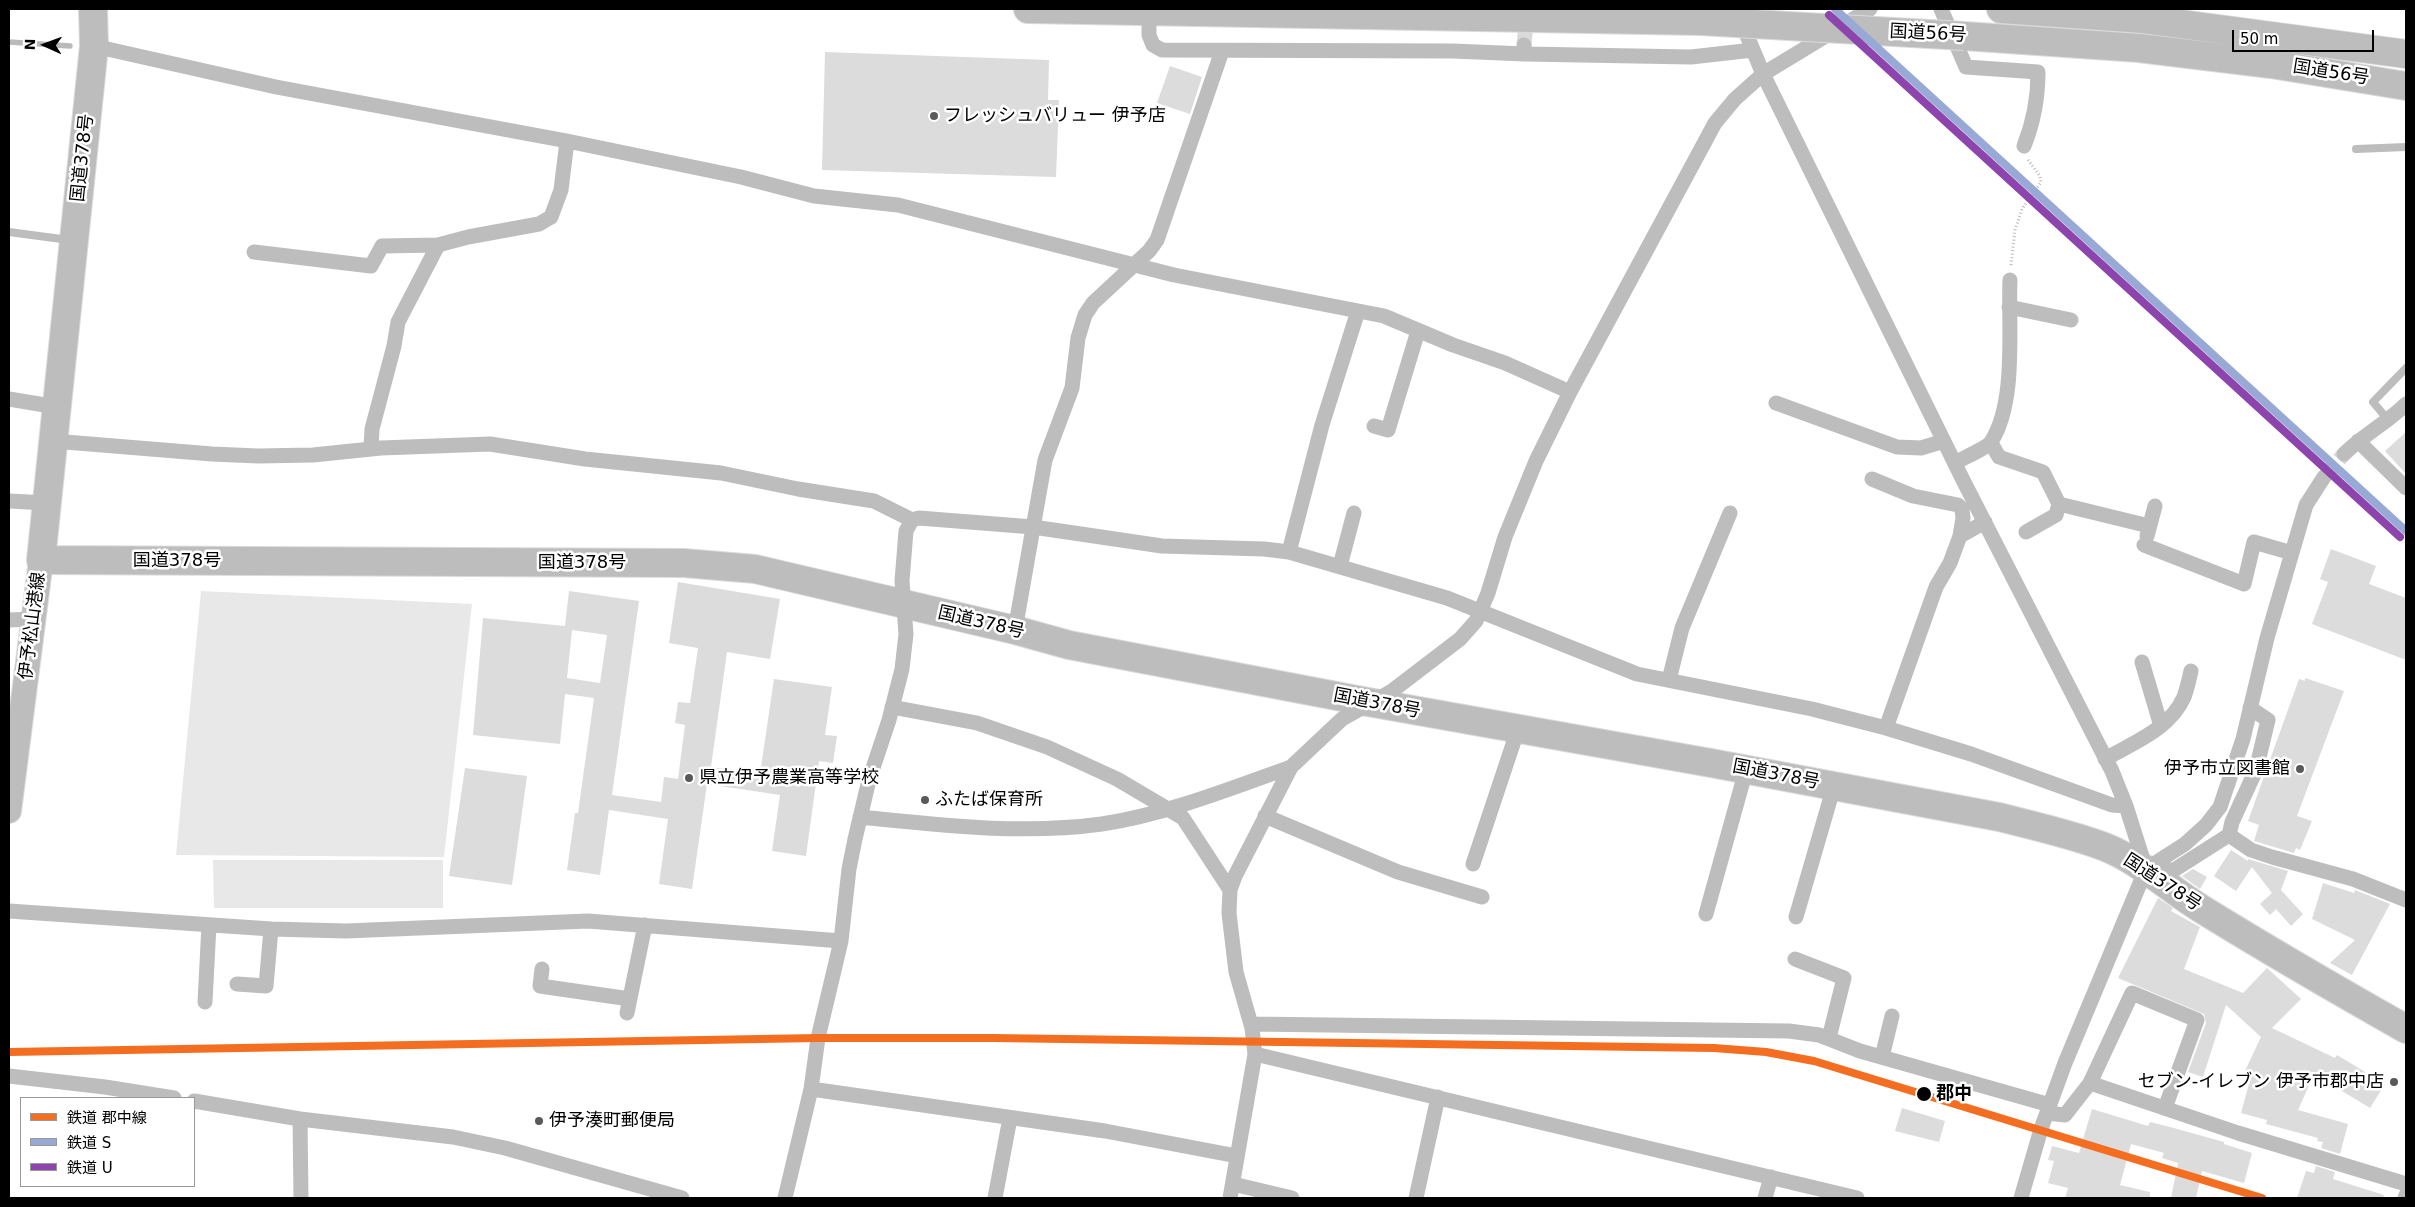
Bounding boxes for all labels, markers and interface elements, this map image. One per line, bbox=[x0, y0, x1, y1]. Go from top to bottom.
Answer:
north arrow bbox=[20, 20, 70, 70]
scale bar bbox=[2235, 20, 2378, 52]
street label: 国道56号 bbox=[1889, 21, 1967, 47]
text: 50 m bbox=[2240, 30, 2278, 48]
text: N bbox=[22, 38, 38, 51]
street label: 国道56号 bbox=[2291, 56, 2371, 90]
place label: フレッシュバリュー 伊予店 bbox=[944, 105, 1166, 127]
marker: フレッシュバリュー 伊予店 bbox=[928, 110, 940, 122]
street label: 国道378号 bbox=[68, 113, 98, 203]
street label: 国道378号 bbox=[133, 550, 221, 572]
street label: 国道378号 bbox=[538, 552, 626, 574]
street label: 伊予松山港線 bbox=[16, 571, 50, 681]
street label: 国道378号 bbox=[936, 603, 1026, 643]
street label: 国道378号 bbox=[1332, 685, 1422, 723]
street label: 国道378号 bbox=[1731, 756, 1821, 794]
place label: 伊予市立図書館 bbox=[2164, 758, 2290, 780]
marker: 伊予市立図書館 bbox=[2294, 763, 2306, 775]
place label: 県立伊予農業高等学校 bbox=[699, 767, 879, 789]
marker: 県立伊予農業高等学校 bbox=[683, 772, 695, 784]
place label: ふたば保育所 bbox=[935, 789, 1043, 811]
marker: ふたば保育所 bbox=[919, 794, 931, 806]
street label: 国道378号 bbox=[2119, 850, 2205, 916]
place label: セブン-イレブン 伊予市郡中店 bbox=[2138, 1071, 2384, 1093]
marker: セブン-イレブン 伊予市郡中店 bbox=[2388, 1076, 2400, 1088]
place label: 郡中 bbox=[1936, 1083, 1972, 1105]
marker: 郡中 bbox=[1915, 1085, 1933, 1103]
legend bbox=[20, 1097, 195, 1187]
text: 鉄道 郡中線 bbox=[67, 1109, 147, 1127]
place label: 伊予湊町郵便局 bbox=[549, 1110, 675, 1132]
marker: 伊予湊町郵便局 bbox=[533, 1115, 545, 1127]
text: 鉄道 S bbox=[67, 1134, 111, 1152]
text: 鉄道 U bbox=[67, 1159, 113, 1177]

